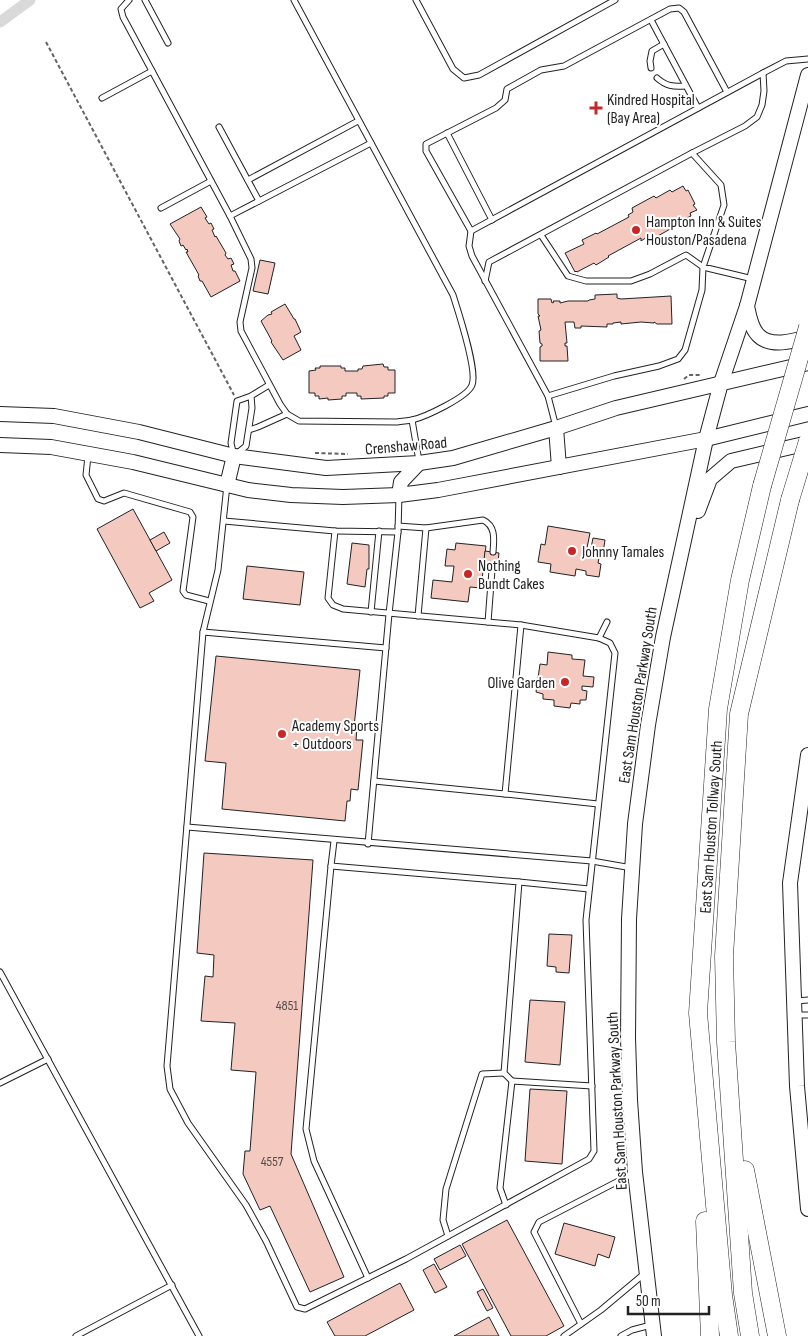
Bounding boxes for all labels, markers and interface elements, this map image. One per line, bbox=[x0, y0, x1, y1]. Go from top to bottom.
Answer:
place label: Kindred Hospital (Bay Area) bbox=[607, 91, 695, 128]
marker: Kindred Hospital (Bay Area) bbox=[589, 101, 603, 115]
place label: Hampton Inn & Suites Houston/Pasadena bbox=[646, 213, 762, 250]
marker: Hampton Inn & Suites Houston/Pasadena bbox=[630, 224, 642, 236]
street label: Crenshaw Road bbox=[364, 433, 448, 460]
place label: Johnny Tamales bbox=[581, 543, 665, 562]
marker: Johnny Tamales bbox=[566, 545, 578, 557]
place label: Nothing Bundt Cakes bbox=[478, 557, 545, 594]
marker: Nothing Bundt Cakes bbox=[462, 568, 474, 580]
street label: East Sam Houston Parkway South bbox=[615, 606, 662, 785]
place label: Olive Garden bbox=[487, 674, 555, 693]
marker: Olive Garden bbox=[559, 676, 571, 688]
place label: Academy Sports + Outdoors bbox=[291, 717, 379, 754]
marker: Academy Sports + Outdoors bbox=[276, 728, 288, 740]
street label: East Sam Houston Tollway South bbox=[697, 740, 727, 914]
house number: 4851 bbox=[276, 997, 298, 1014]
street label: East Sam Houston Parkway South bbox=[603, 1011, 632, 1190]
house number: 4557 bbox=[261, 1153, 284, 1170]
scale bar bbox=[628, 1284, 709, 1316]
text: 50 m bbox=[636, 1292, 661, 1311]

